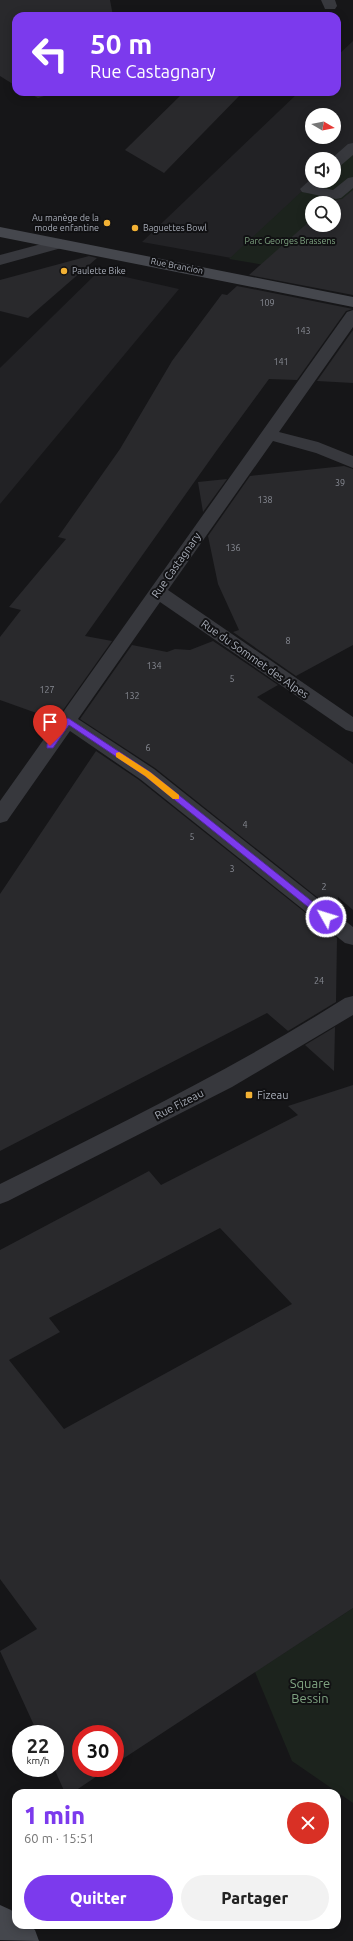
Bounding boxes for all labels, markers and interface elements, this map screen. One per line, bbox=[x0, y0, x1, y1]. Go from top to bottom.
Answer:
icon: left bbox=[24, 28, 76, 80]
text: 50 m bbox=[90, 28, 152, 59]
text: Rue Castagnary bbox=[90, 61, 216, 81]
north arrow bbox=[305, 108, 341, 144]
map controls bbox=[305, 108, 341, 232]
button: sound bbox=[305, 152, 341, 188]
button: search bbox=[305, 196, 341, 232]
place label: Au manège de la mode enfantine bbox=[32, 213, 99, 233]
marker: Au manège de la mode enfantine bbox=[102, 218, 112, 228]
marker: Baguettes Bowl bbox=[130, 223, 140, 233]
place label: Baguettes Bowl bbox=[143, 223, 208, 233]
park label: Parc Georges Brassens bbox=[245, 236, 336, 246]
street label: Rue Brancion bbox=[150, 256, 204, 276]
marker: Paulette Bike bbox=[59, 266, 69, 276]
place label: Paulette Bike bbox=[72, 266, 126, 276]
house number: 109 bbox=[259, 298, 275, 308]
house number: 143 bbox=[295, 326, 311, 336]
house number: 141 bbox=[273, 357, 289, 367]
house number: 39 bbox=[335, 478, 345, 488]
house number: 138 bbox=[257, 495, 273, 505]
street label: Rue Castagnary bbox=[149, 530, 203, 600]
house number: 136 bbox=[225, 543, 241, 553]
street label: Rue du Sommet des Alpes bbox=[199, 617, 311, 701]
house number: 8 bbox=[285, 636, 291, 646]
house number: 134 bbox=[146, 661, 162, 671]
house number: 5 bbox=[229, 674, 235, 684]
house number: 127 bbox=[39, 685, 55, 695]
house number: 132 bbox=[124, 691, 140, 701]
pin bbox=[33, 705, 67, 746]
icon: arrive bbox=[39, 711, 61, 733]
house number: 6 bbox=[145, 743, 151, 753]
house number: 4 bbox=[242, 820, 248, 830]
house number: 5 bbox=[189, 832, 195, 842]
house number: 3 bbox=[229, 864, 235, 874]
house number: 2 bbox=[321, 882, 327, 892]
position arrow bbox=[305, 896, 347, 938]
house number: 24 bbox=[314, 976, 324, 986]
street label: Rue Fizeau bbox=[153, 1087, 205, 1121]
place label: Fizeau bbox=[257, 1089, 288, 1101]
marker: Fizeau bbox=[244, 1090, 254, 1100]
park label: Square Bessin bbox=[290, 1676, 330, 1705]
speed limit sign: 30 bbox=[72, 1725, 124, 1777]
text: 22 bbox=[27, 1734, 49, 1757]
text: km/h bbox=[26, 1755, 50, 1766]
text: 1 min bbox=[24, 1802, 85, 1829]
button: close bbox=[287, 1802, 329, 1844]
text: 60 m · 15:51 bbox=[24, 1831, 95, 1845]
button: Quitter bbox=[24, 1875, 173, 1921]
button: Partager bbox=[181, 1875, 329, 1921]

